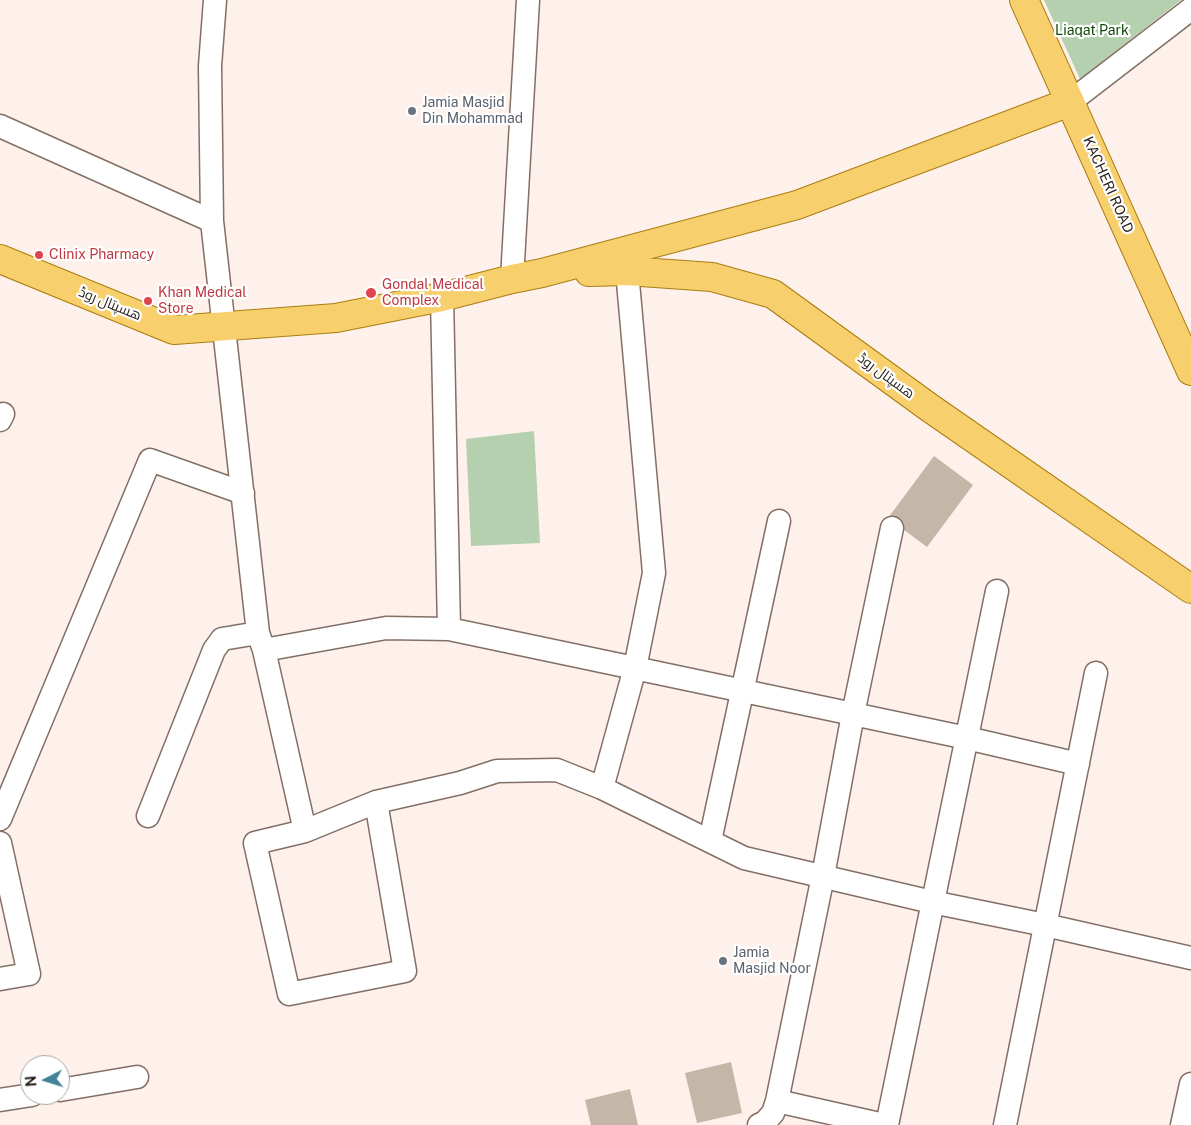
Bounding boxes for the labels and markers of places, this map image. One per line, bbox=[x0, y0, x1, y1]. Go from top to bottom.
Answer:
place label: Jamia Masjid Din Mohammad bbox=[422, 95, 523, 128]
marker: Jamia Masjid Din Mohammad bbox=[406, 105, 418, 117]
place label: Clinix Pharmacy bbox=[49, 247, 154, 263]
marker: Clinix Pharmacy bbox=[33, 249, 45, 261]
place label: Gondal Medical Complex bbox=[382, 277, 484, 310]
place label: Khan Medical Store bbox=[158, 285, 246, 318]
marker: Gondal Medical Complex bbox=[364, 286, 378, 300]
marker: Khan Medical Store bbox=[142, 295, 154, 307]
place label: Jamia Masjid Noor bbox=[733, 945, 811, 978]
marker: Jamia Masjid Noor bbox=[717, 955, 729, 967]

